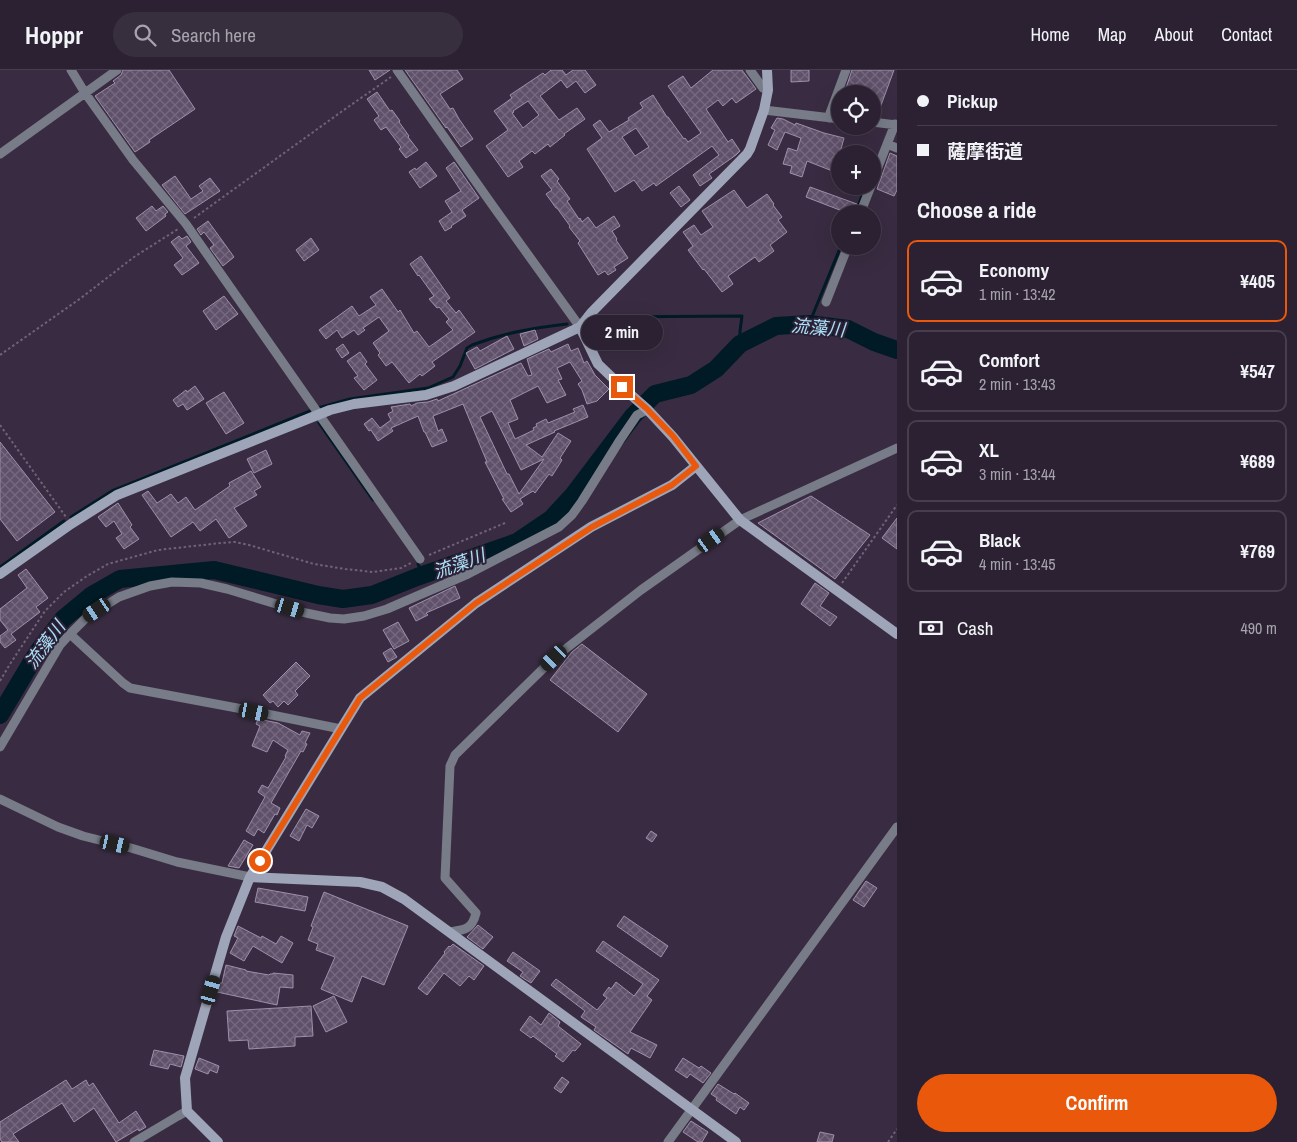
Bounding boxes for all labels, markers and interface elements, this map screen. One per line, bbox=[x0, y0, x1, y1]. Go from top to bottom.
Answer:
search box bbox=[113, 12, 463, 57]
text: Hoppr bbox=[25, 19, 83, 51]
icon: search bbox=[131, 21, 159, 49]
text: Search here bbox=[171, 22, 256, 48]
text: Home bbox=[1030, 22, 1070, 47]
text: Map bbox=[1098, 22, 1127, 47]
text: About bbox=[1155, 22, 1193, 47]
text: Contact bbox=[1221, 22, 1272, 47]
map controls bbox=[831, 85, 881, 255]
button: locate bbox=[831, 85, 881, 135]
text: Pickup bbox=[947, 88, 998, 114]
text: 薩摩街道 bbox=[947, 138, 1023, 164]
button: + bbox=[831, 145, 881, 195]
text: Choose a ride bbox=[917, 195, 1036, 225]
button: − bbox=[831, 205, 881, 255]
text: Economy bbox=[979, 257, 1049, 283]
icon: car bbox=[919, 259, 964, 304]
text: ¥405 bbox=[1240, 268, 1275, 294]
text: 1 min · 13:42 bbox=[979, 283, 1056, 305]
water label: 流藻川 bbox=[790, 313, 848, 342]
callout: 2 min bbox=[581, 314, 663, 350]
text: 2 min bbox=[605, 321, 639, 343]
text: Comfort bbox=[979, 347, 1040, 373]
icon: car bbox=[919, 349, 964, 394]
text: ¥547 bbox=[1240, 358, 1275, 384]
text: 2 min · 13:43 bbox=[979, 373, 1056, 395]
route end bbox=[611, 376, 633, 398]
text: XL bbox=[979, 437, 999, 463]
icon: car bbox=[919, 439, 964, 484]
text: ¥689 bbox=[1240, 448, 1275, 474]
text: 3 min · 13:44 bbox=[979, 463, 1056, 485]
car bbox=[694, 525, 727, 555]
text: Black bbox=[979, 527, 1021, 553]
icon: car bbox=[919, 529, 964, 574]
text: ¥769 bbox=[1240, 538, 1275, 564]
water label: 流藻川 bbox=[429, 542, 490, 585]
text: 4 min · 13:45 bbox=[979, 553, 1056, 575]
car bbox=[80, 595, 113, 625]
car bbox=[273, 596, 306, 620]
water label: 流藻川 bbox=[19, 614, 72, 674]
icon: cash bbox=[917, 614, 945, 642]
text: Cash bbox=[957, 615, 993, 641]
text: 490 m bbox=[1241, 617, 1277, 639]
car bbox=[537, 642, 570, 674]
car bbox=[237, 702, 270, 722]
car bbox=[98, 833, 131, 855]
route start bbox=[249, 850, 271, 872]
car bbox=[199, 974, 222, 1006]
button: Confirm bbox=[917, 1074, 1277, 1132]

